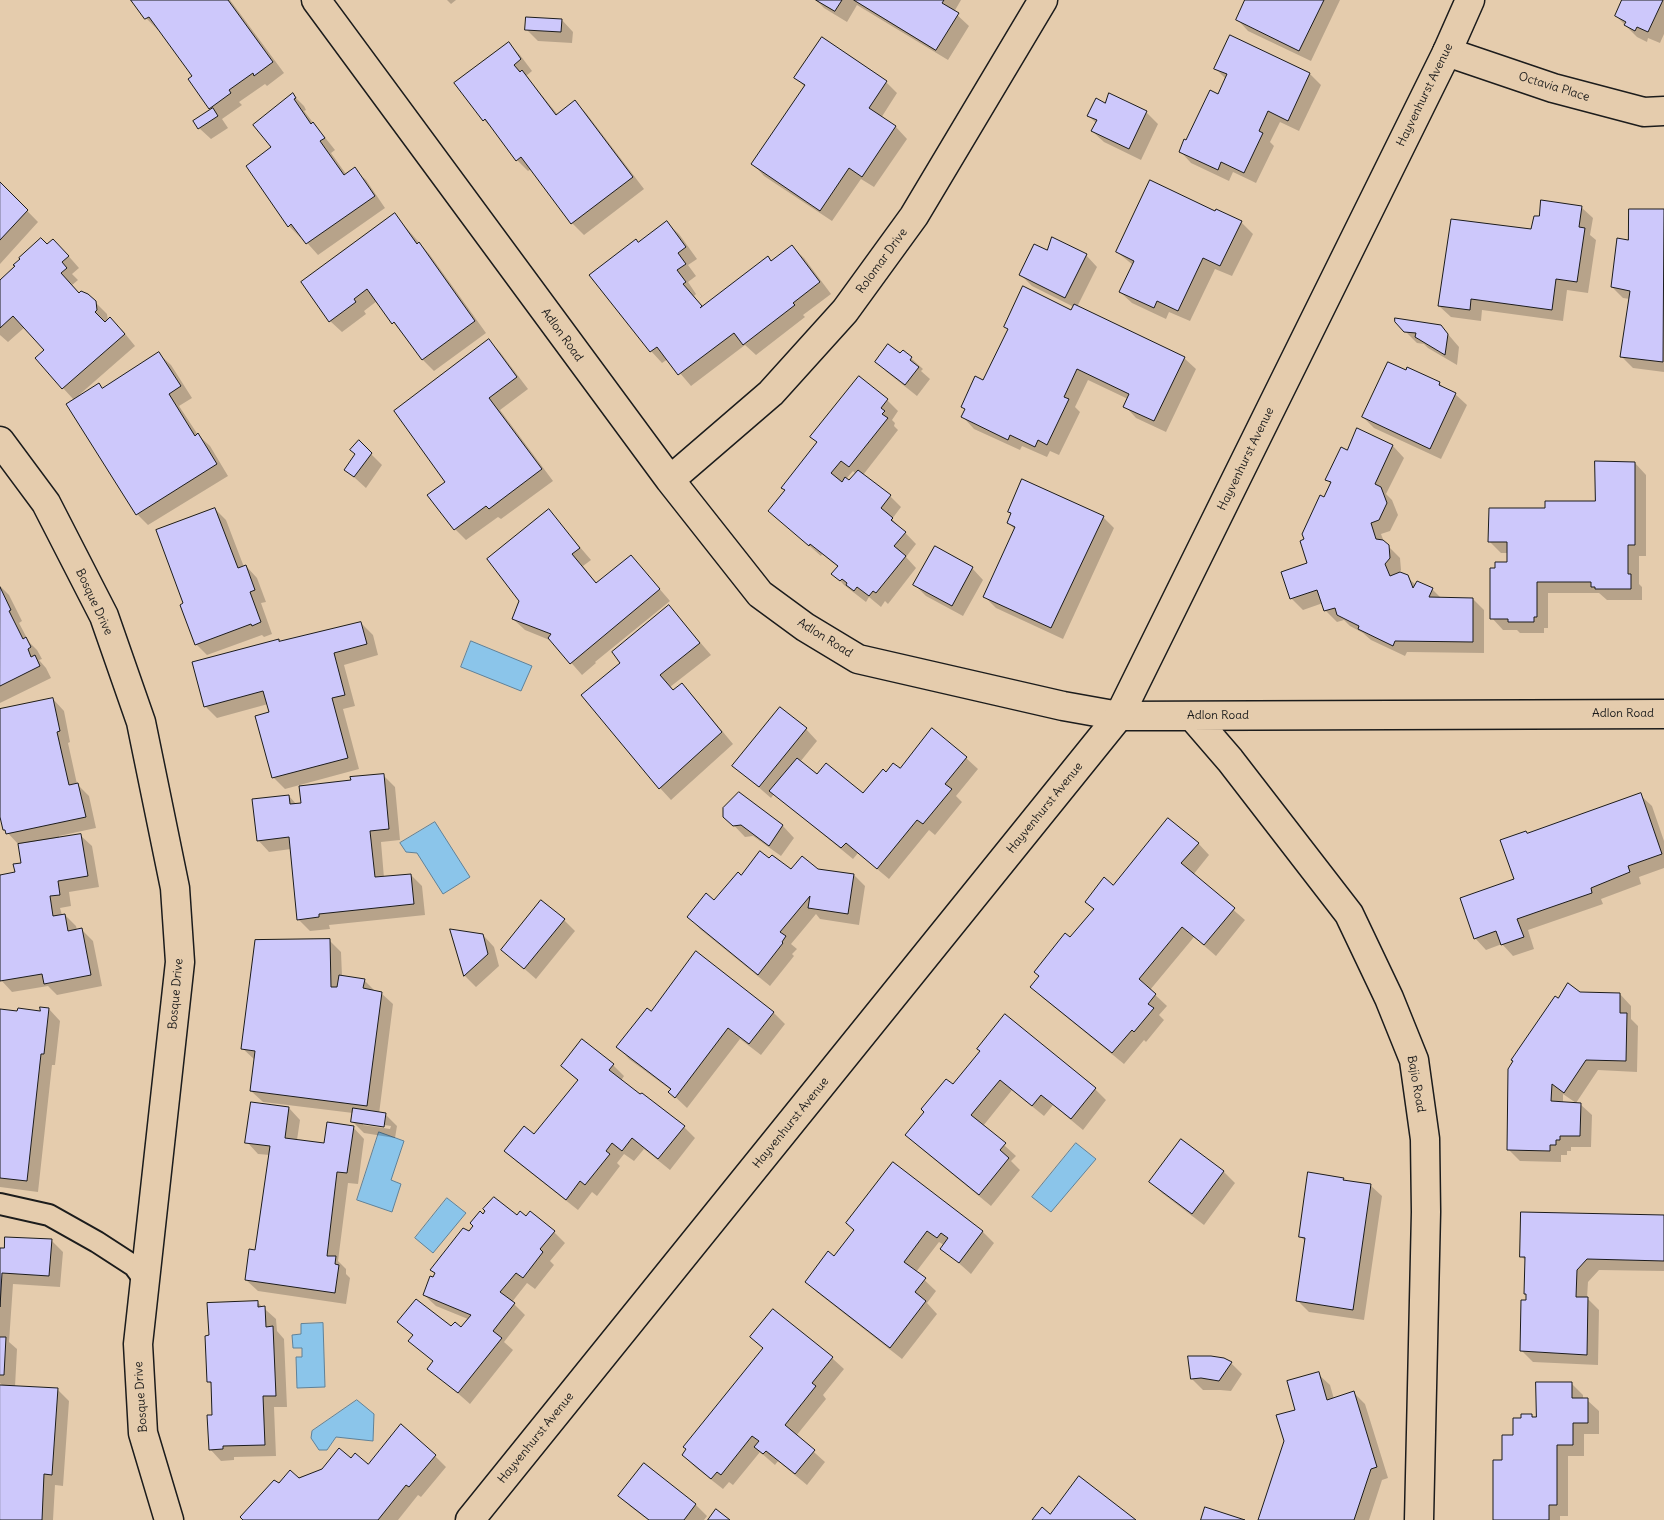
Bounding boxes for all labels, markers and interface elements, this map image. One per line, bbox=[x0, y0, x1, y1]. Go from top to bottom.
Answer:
street label: Hayvenhurst Avenue bbox=[1394, 41, 1456, 149]
street label: Octavia Place bbox=[1517, 69, 1591, 105]
street label: Rolomar Drive bbox=[853, 226, 911, 296]
street label: Adlon Road bbox=[538, 306, 586, 364]
street label: Hayvenhurst Avenue bbox=[1215, 405, 1277, 513]
street label: Bosque Drive bbox=[72, 567, 116, 637]
street label: Adlon Road bbox=[795, 615, 855, 661]
street label: Adlon Road bbox=[1592, 707, 1654, 721]
street label: Adlon Road bbox=[1187, 709, 1249, 723]
street label: Hayvenhurst Avenue bbox=[1004, 760, 1086, 856]
street label: Bosque Drive bbox=[166, 958, 186, 1030]
street label: Bajio Road bbox=[1404, 1054, 1428, 1114]
street label: Hayvenhurst Avenue bbox=[750, 1075, 832, 1171]
street label: Bosque Drive bbox=[131, 1361, 151, 1433]
street label: Hayvenhurst Avenue bbox=[495, 1390, 577, 1486]

